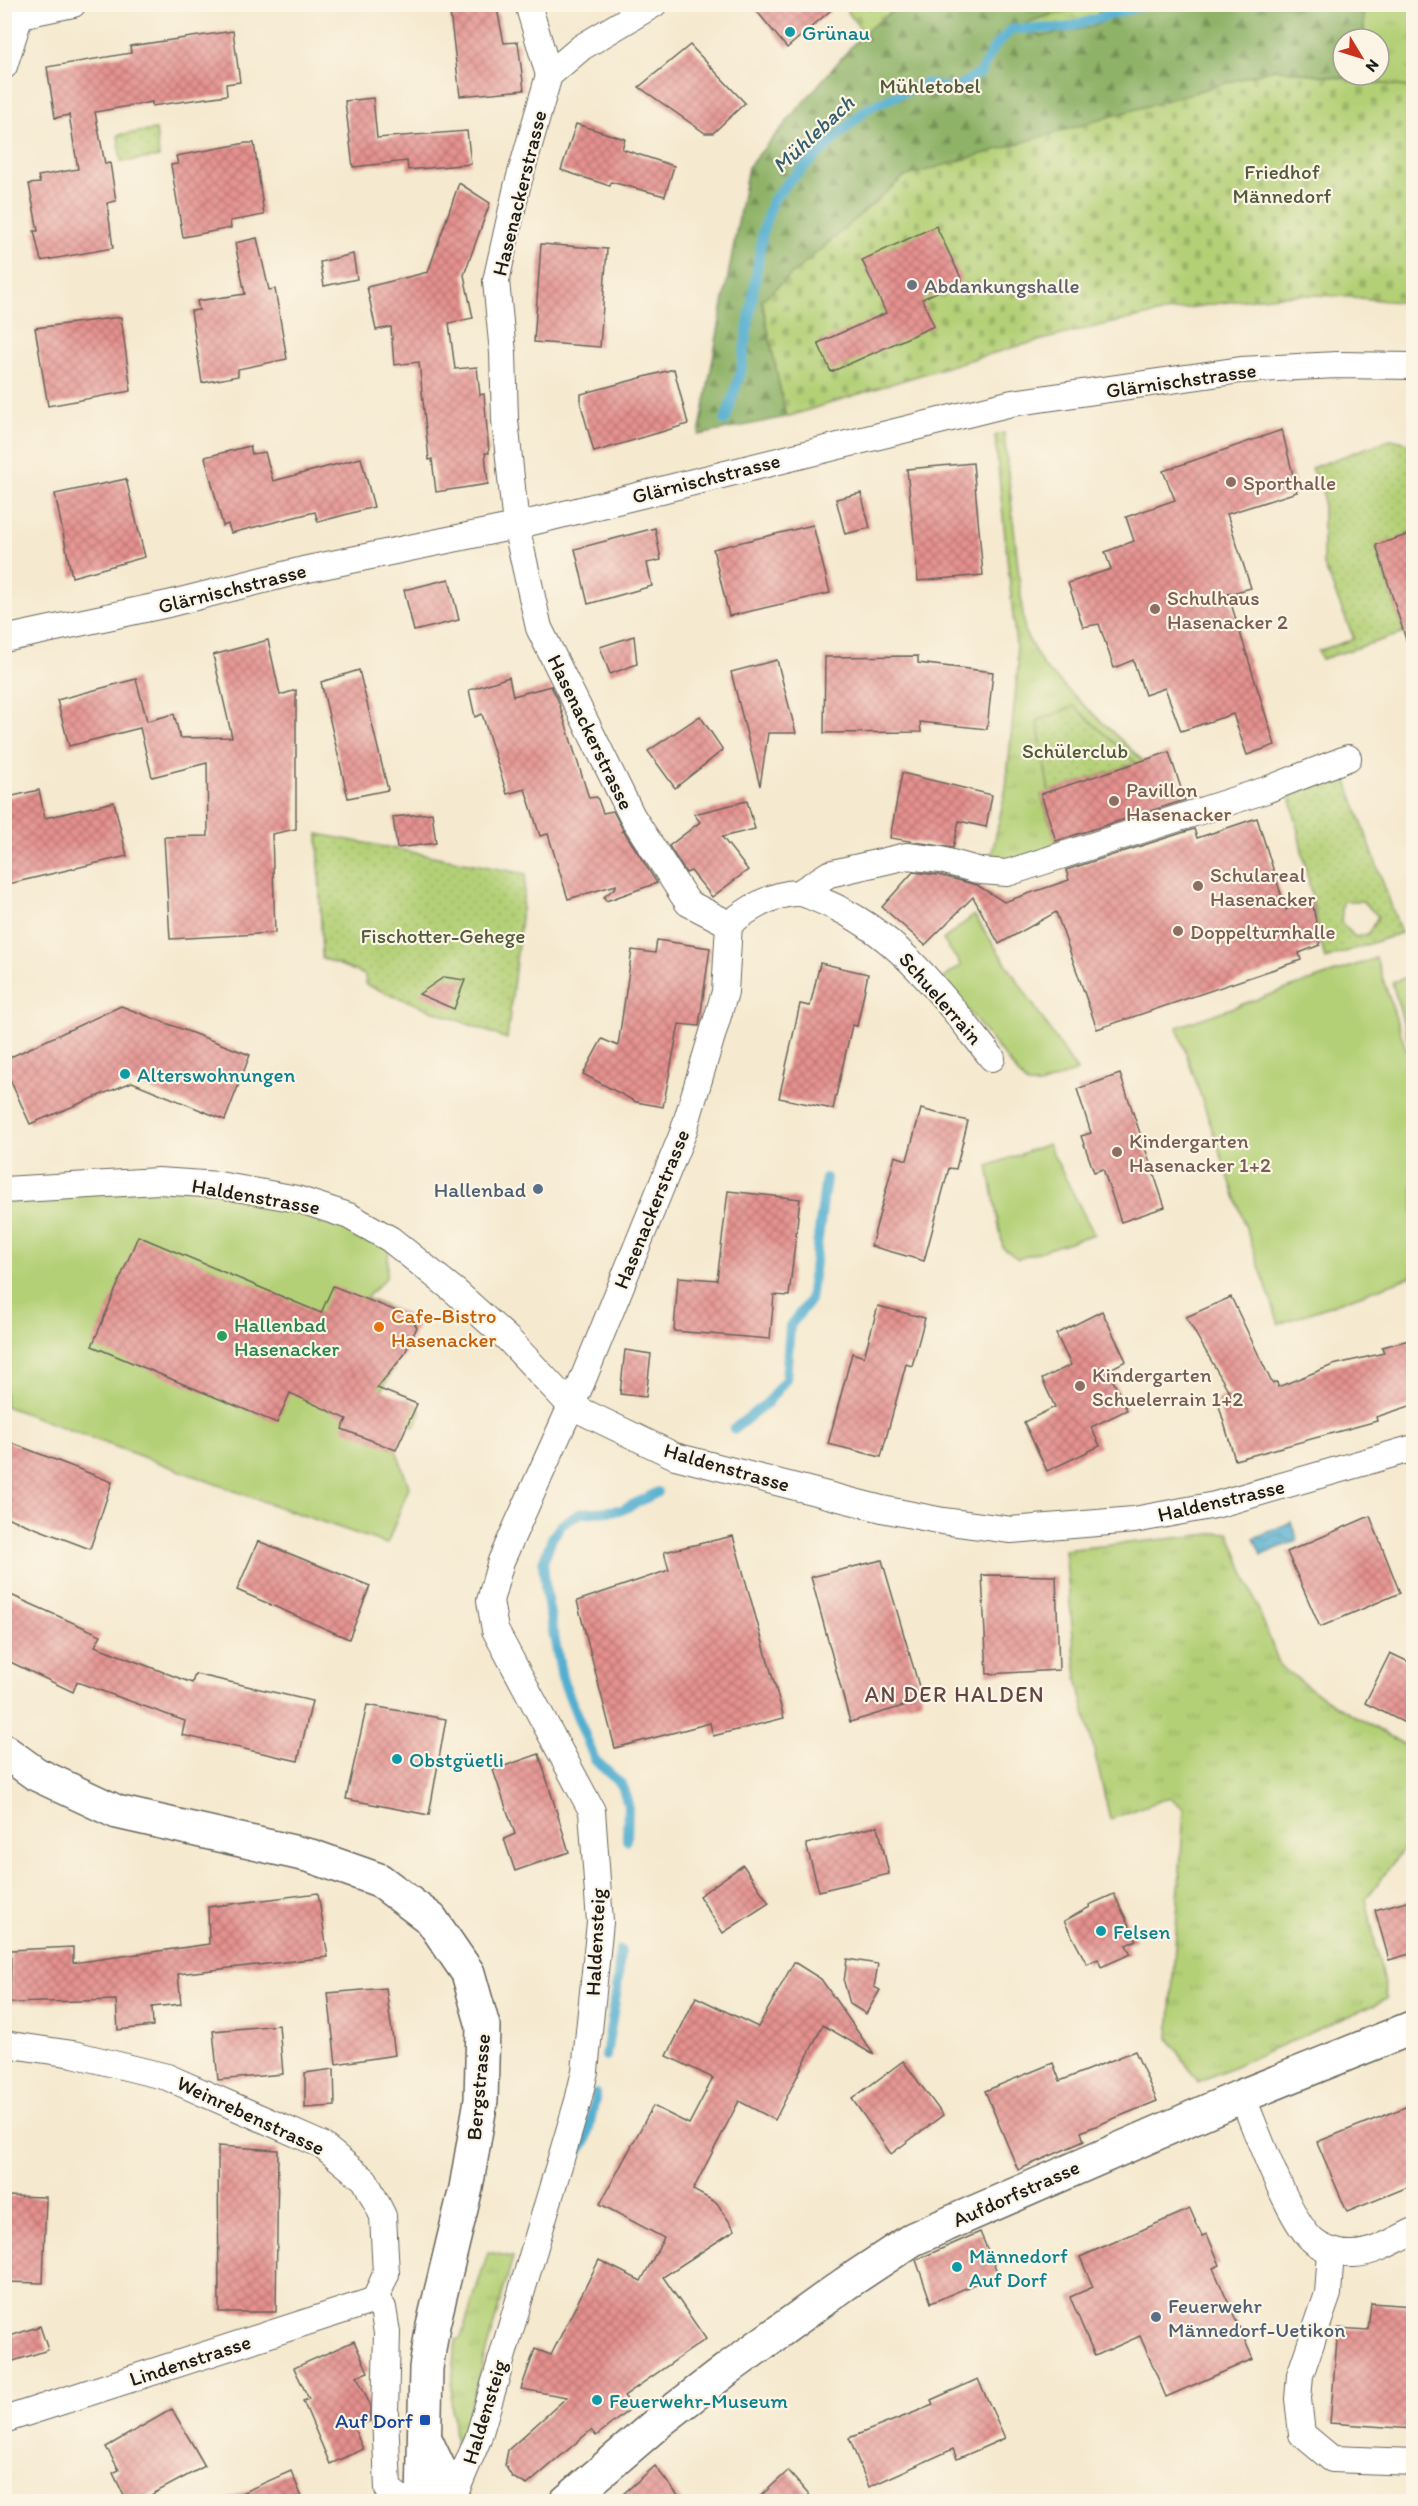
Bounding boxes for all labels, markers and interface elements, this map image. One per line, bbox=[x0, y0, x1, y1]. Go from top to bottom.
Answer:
place label: Grünau bbox=[802, 20, 870, 45]
marker: Grünau bbox=[783, 25, 797, 39]
north arrow bbox=[1331, 27, 1391, 87]
text: N bbox=[1362, 56, 1383, 76]
park label: Mühletobel bbox=[880, 73, 981, 98]
water label: Mühlebach bbox=[767, 89, 860, 179]
street label: Hasenackerstrasse bbox=[486, 108, 552, 278]
park label: Friedhof Männedorf bbox=[1233, 159, 1332, 208]
place label: Abdankungshalle bbox=[924, 273, 1080, 298]
marker: Abdankungshalle bbox=[905, 278, 919, 292]
street label: Glärnischstrasse bbox=[1104, 357, 1258, 403]
street label: Glärnischstrasse bbox=[629, 448, 783, 508]
place label: Sporthalle bbox=[1243, 470, 1336, 495]
marker: Sporthalle bbox=[1224, 475, 1238, 489]
street label: Glärnischstrasse bbox=[155, 558, 309, 618]
place label: Schulhaus Hasenacker 2 bbox=[1167, 585, 1288, 634]
marker: Schulhaus Hasenacker 2 bbox=[1148, 602, 1162, 616]
street label: Hasenackerstrasse bbox=[543, 650, 639, 814]
park label: Schülerclub bbox=[1022, 738, 1128, 763]
place label: Pavillon Hasenacker bbox=[1126, 777, 1231, 826]
marker: Pavillon Hasenacker bbox=[1107, 794, 1121, 808]
place label: Schulareal Hasenacker bbox=[1210, 862, 1315, 911]
marker: Schulareal Hasenacker bbox=[1191, 879, 1205, 893]
place label: Doppelturnhalle bbox=[1190, 919, 1336, 944]
park label: Fischotter-Gehege bbox=[361, 923, 525, 948]
marker: Doppelturnhalle bbox=[1171, 924, 1185, 938]
street label: Schuelerrain bbox=[894, 947, 988, 1049]
place label: Alterswohnungen bbox=[137, 1062, 296, 1087]
marker: Alterswohnungen bbox=[118, 1067, 132, 1081]
street label: Hasenackerstrasse bbox=[608, 1126, 694, 1292]
place label: Kindergarten Hasenacker 1+2 bbox=[1129, 1128, 1271, 1177]
marker: Kindergarten Hasenacker 1+2 bbox=[1110, 1145, 1124, 1159]
street label: Haldenstrasse bbox=[190, 1172, 322, 1220]
place label: Hallenbad bbox=[434, 1177, 526, 1202]
marker: Hallenbad bbox=[531, 1182, 545, 1196]
place label: Cafe-Bistro Hasenacker bbox=[391, 1303, 497, 1352]
place label: Hallenbad Hasenacker bbox=[234, 1312, 339, 1361]
marker: Cafe-Bistro Hasenacker bbox=[372, 1320, 386, 1334]
marker: Hallenbad Hasenacker bbox=[215, 1329, 229, 1343]
place label: Kindergarten Schuelerrain 1+2 bbox=[1092, 1362, 1243, 1411]
marker: Kindergarten Schuelerrain 1+2 bbox=[1073, 1379, 1087, 1393]
street label: Haldenstrasse bbox=[661, 1437, 793, 1497]
street label: Haldenstrasse bbox=[1155, 1473, 1287, 1527]
district label: AN DER HALDEN bbox=[865, 1681, 1045, 1708]
place label: Obstgüetli bbox=[409, 1747, 504, 1772]
marker: Obstgüetli bbox=[390, 1752, 404, 1766]
street label: Haldensteig bbox=[580, 1887, 610, 1997]
place label: Felsen bbox=[1113, 1919, 1170, 1944]
marker: Felsen bbox=[1094, 1924, 1108, 1938]
street label: Bergstrasse bbox=[461, 2033, 495, 2141]
street label: Weinrebenstrasse bbox=[173, 2070, 329, 2160]
street label: Aufdorfstrasse bbox=[949, 2154, 1083, 2232]
place label: Männedorf Auf Dorf bbox=[969, 2243, 1068, 2292]
marker: Männedorf Auf Dorf bbox=[950, 2260, 964, 2274]
place label: Feuerwehr Männedorf-Uetikon bbox=[1168, 2293, 1345, 2342]
marker: Feuerwehr Männedorf-Uetikon bbox=[1149, 2310, 1163, 2324]
street label: Lindenstrasse bbox=[126, 2329, 254, 2391]
street label: Haldensteig bbox=[456, 2356, 512, 2467]
place label: Feuerwehr-Museum bbox=[609, 2388, 788, 2413]
marker: Feuerwehr-Museum bbox=[590, 2393, 604, 2407]
place label: Auf Dorf bbox=[335, 2408, 413, 2433]
marker: Auf Dorf bbox=[418, 2413, 432, 2427]

